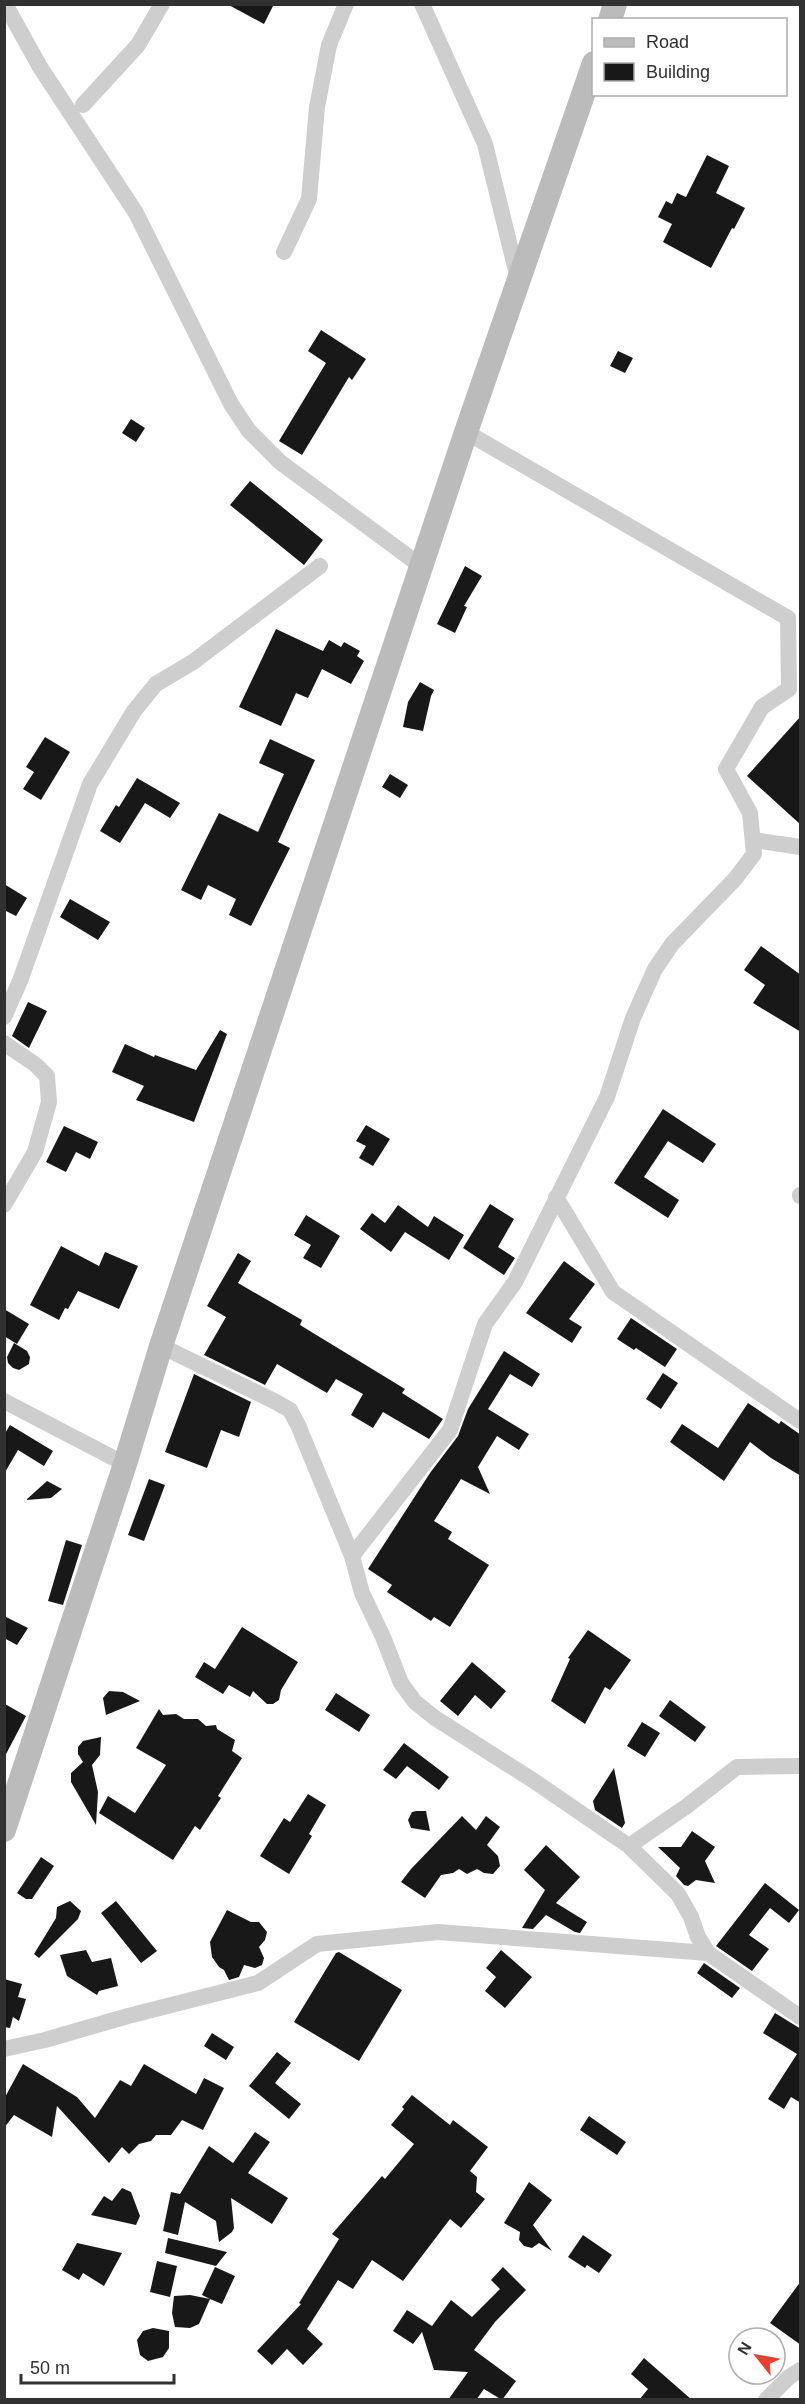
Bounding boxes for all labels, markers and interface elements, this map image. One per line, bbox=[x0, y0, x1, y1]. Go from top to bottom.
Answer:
legend bbox=[592, 18, 787, 96]
text: Road bbox=[646, 32, 689, 52]
text: Building bbox=[646, 62, 710, 82]
north arrow bbox=[727, 2326, 787, 2386]
text: N bbox=[734, 2339, 755, 2358]
scale bar bbox=[21, 2347, 174, 2385]
text: 50 m bbox=[30, 2358, 70, 2378]

